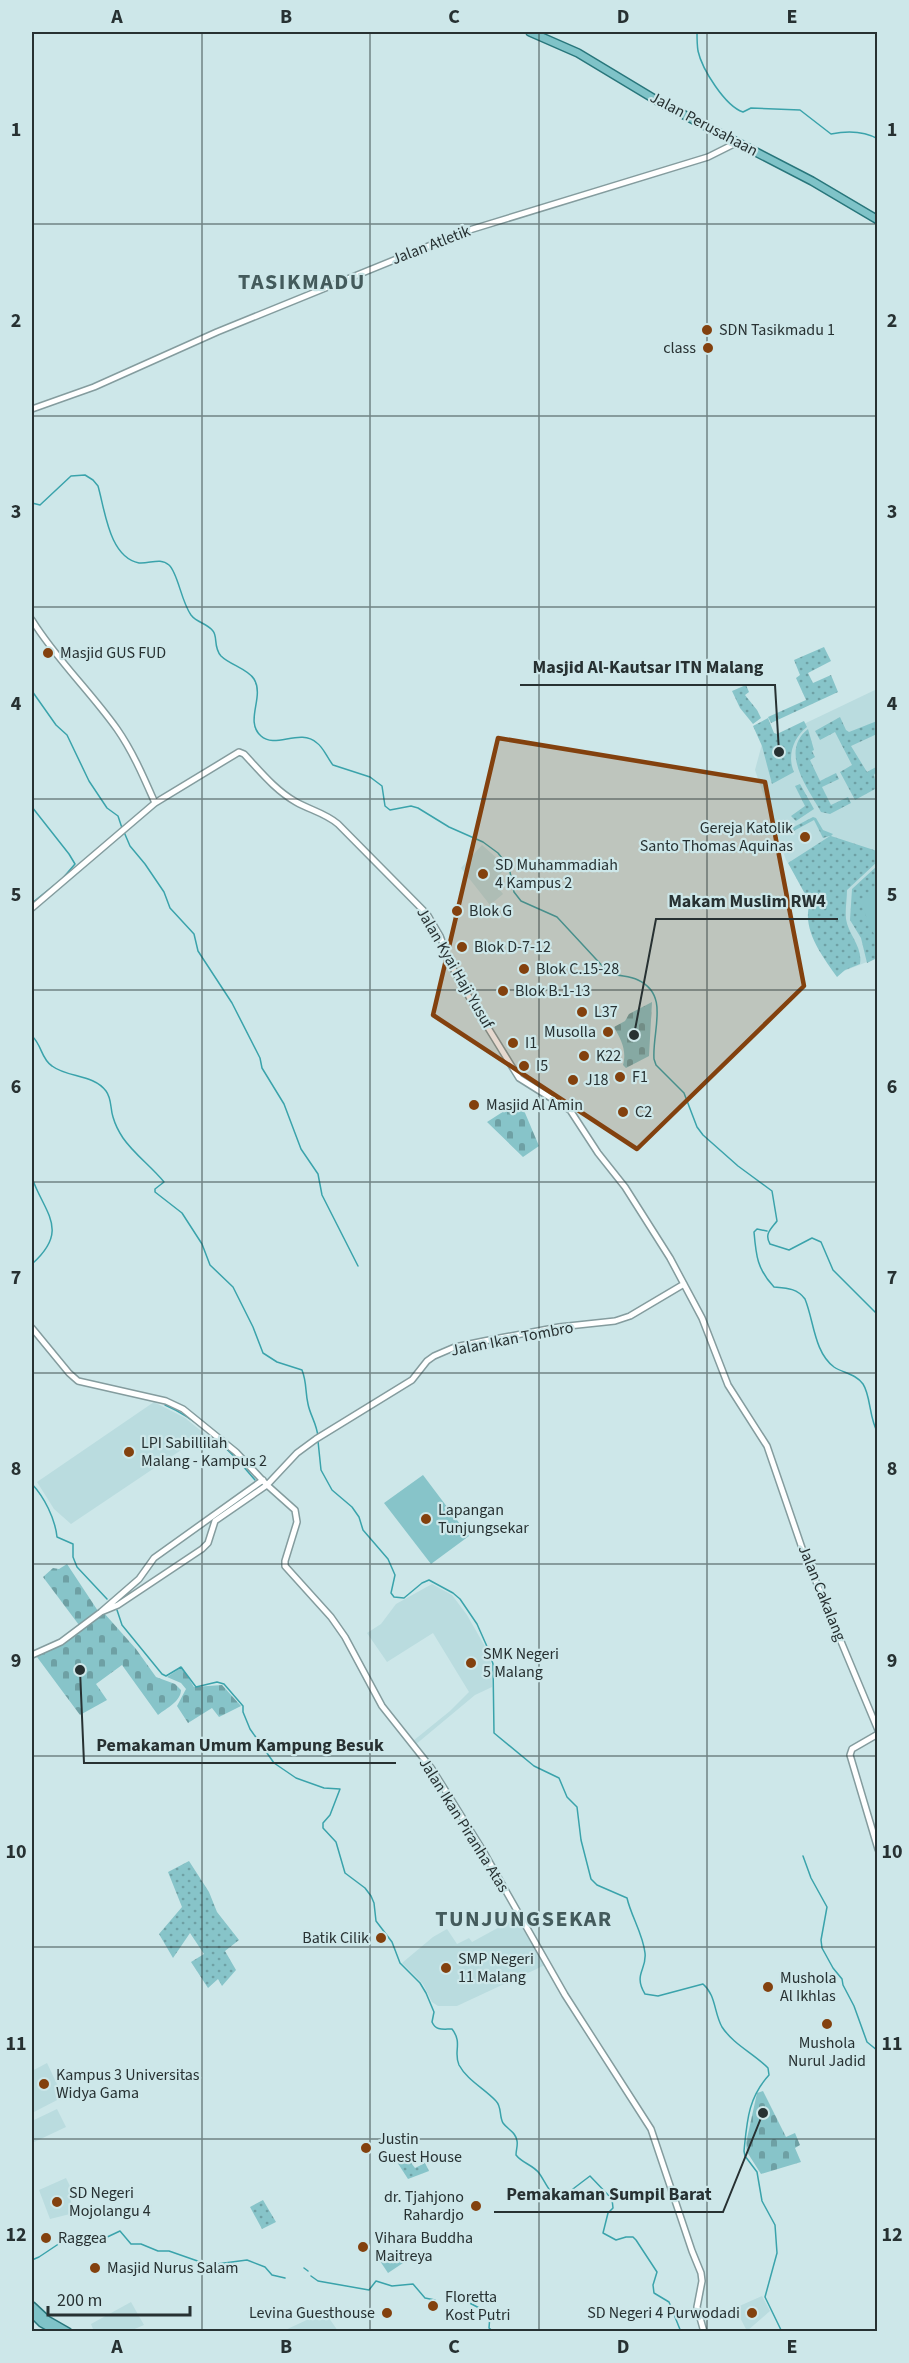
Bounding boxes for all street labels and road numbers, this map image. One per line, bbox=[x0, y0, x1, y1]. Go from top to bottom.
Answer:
street label: Jalan Perusahaan bbox=[646, 86, 762, 162]
street label: Jalan Atletik bbox=[388, 220, 474, 270]
street label: Jalan Kyai Haji Yusuf bbox=[411, 903, 499, 1034]
street label: Jalan Ikan Tombro bbox=[449, 1316, 575, 1362]
street label: Jalan Cakalang bbox=[793, 1542, 851, 1644]
street label: Jalan Ikan Piranha Atas bbox=[414, 1753, 515, 1897]

